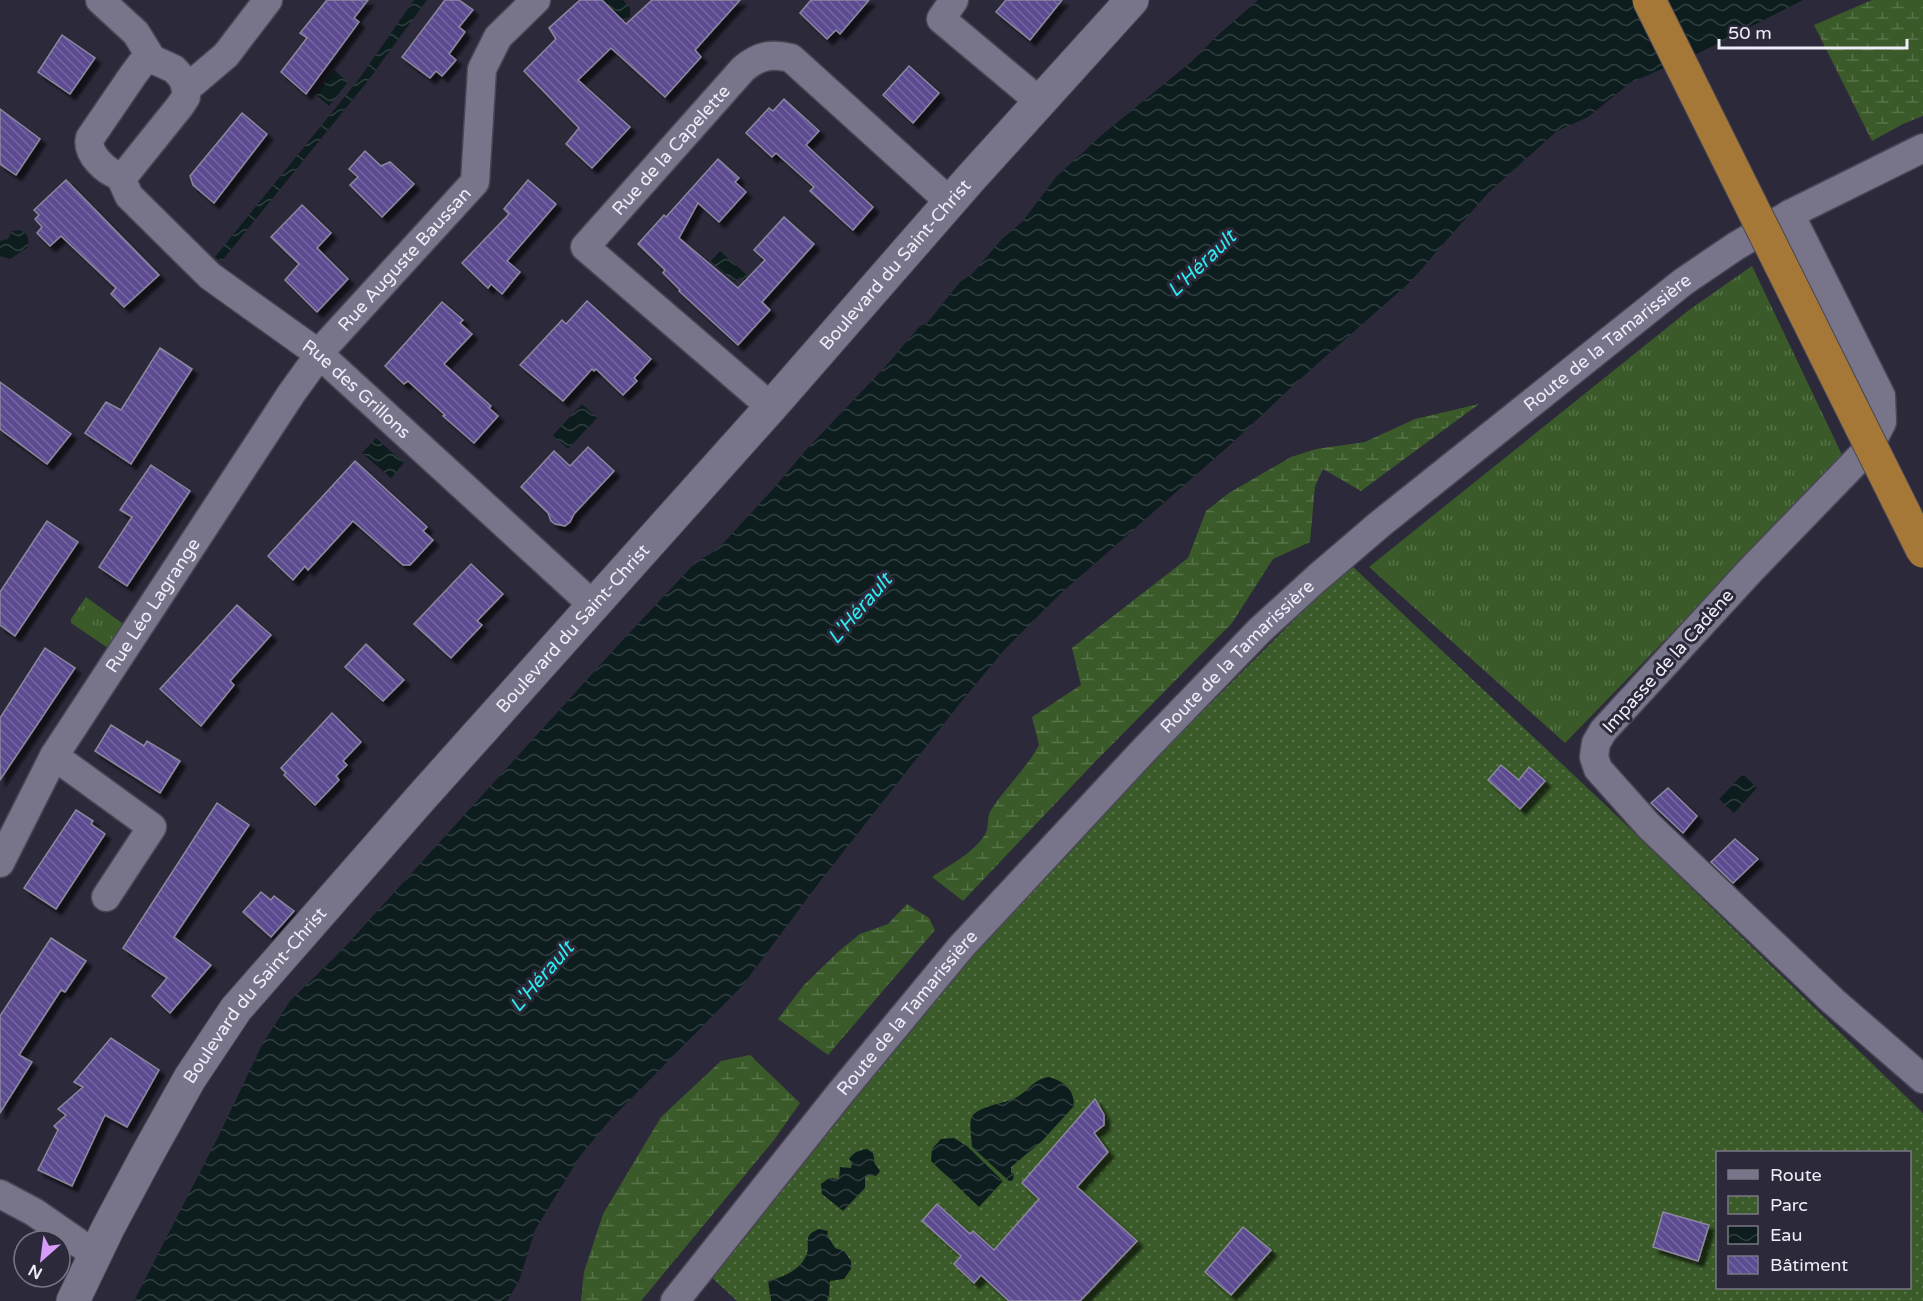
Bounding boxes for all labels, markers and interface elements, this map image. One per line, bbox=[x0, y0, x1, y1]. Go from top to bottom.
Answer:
scale bar bbox=[1719, 12, 1906, 50]
text: 50 m bbox=[1728, 22, 1772, 44]
street label: Rue de la Capelette bbox=[607, 80, 735, 220]
street label: Boulevard du Saint-Christ bbox=[815, 175, 976, 355]
street label: Rue Auguste Baussan bbox=[333, 183, 476, 336]
water label: L'Hérault bbox=[1163, 224, 1243, 302]
street label: Route de la Tamarissière bbox=[1519, 269, 1695, 416]
street label: Rue des Grillons bbox=[298, 335, 415, 443]
street label: Rue Léo Lagrange bbox=[101, 534, 205, 677]
street label: Boulevard du Saint-Christ bbox=[491, 539, 654, 717]
water label: L'Hérault bbox=[823, 567, 899, 649]
street label: Route de la Tamarissière bbox=[1155, 575, 1319, 738]
street label: Impasse de la Cadène bbox=[1598, 585, 1738, 737]
street label: Boulevard du Saint-Christ bbox=[178, 903, 331, 1088]
street label: Route de la Tamarissière bbox=[832, 926, 982, 1100]
water label: L'Hérault bbox=[505, 935, 581, 1017]
legend bbox=[1716, 1151, 1911, 1289]
text: Route bbox=[1770, 1164, 1822, 1186]
text: Parc bbox=[1770, 1194, 1808, 1216]
text: Eau bbox=[1770, 1224, 1802, 1246]
north arrow bbox=[12, 1229, 72, 1289]
text: Bâtiment bbox=[1770, 1254, 1848, 1276]
text: N bbox=[25, 1260, 46, 1283]

